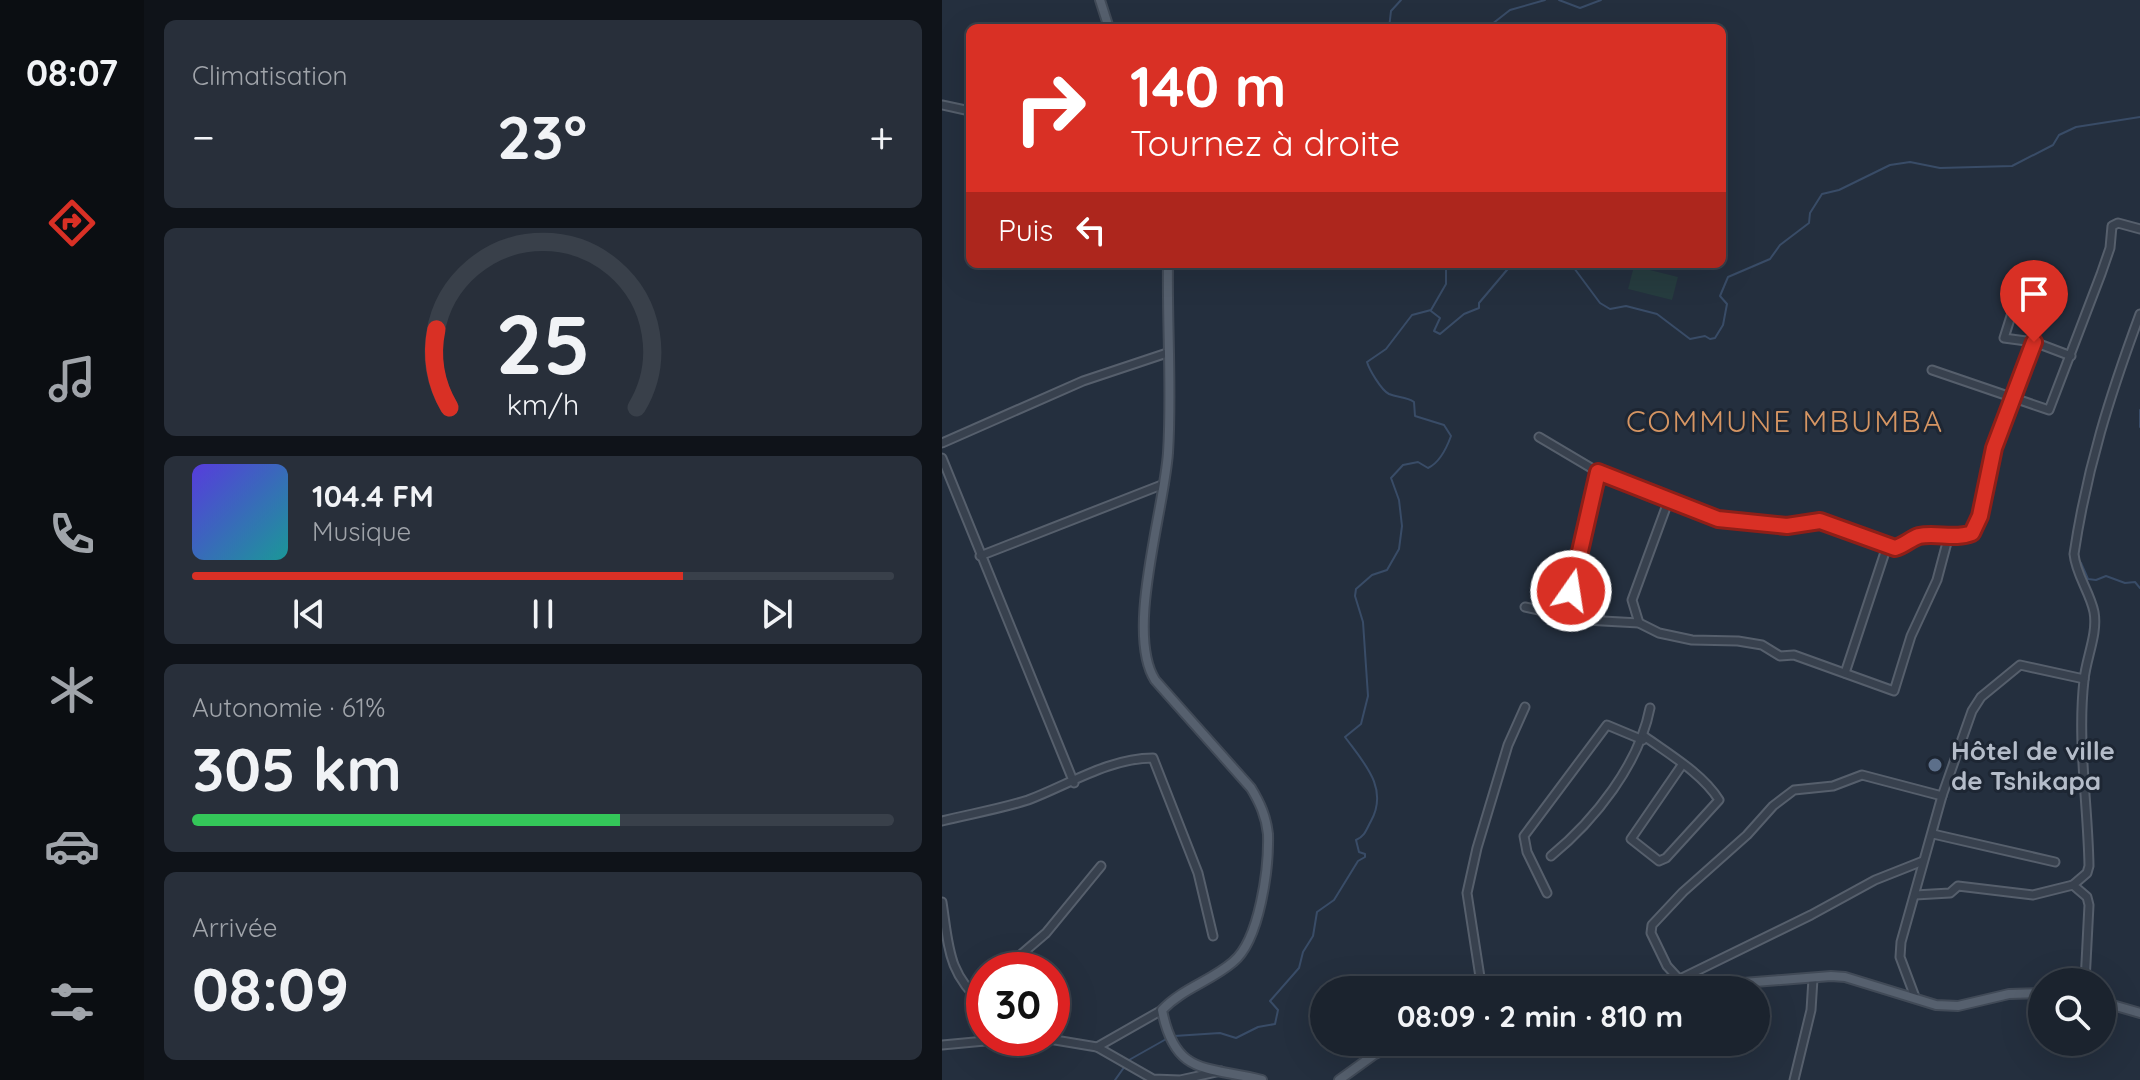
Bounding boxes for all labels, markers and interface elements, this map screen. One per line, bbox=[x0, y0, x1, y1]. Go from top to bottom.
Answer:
text: 08:07 bbox=[26, 50, 118, 95]
text: 140 m bbox=[1130, 51, 1286, 121]
icon: right bbox=[998, 56, 1102, 160]
text: Climatisation bbox=[192, 59, 348, 92]
text: 23° bbox=[497, 99, 587, 174]
text: − bbox=[192, 109, 215, 164]
text: + bbox=[869, 109, 894, 164]
text: Tournez à droite bbox=[1130, 120, 1400, 165]
icon: directions bbox=[44, 195, 100, 251]
icon: left bbox=[1069, 208, 1113, 252]
text: Puis bbox=[998, 211, 1053, 249]
pin bbox=[2000, 260, 2068, 342]
icon: arrive bbox=[2012, 272, 2056, 316]
text: 25 bbox=[495, 291, 591, 395]
icon: music bbox=[44, 351, 100, 407]
text: km/h bbox=[507, 386, 579, 422]
district label: COMMUNE MBUMBA bbox=[1626, 402, 1944, 440]
text: 104.4 FM bbox=[312, 477, 434, 515]
icon: phone bbox=[44, 506, 100, 562]
text: Musique bbox=[312, 515, 411, 548]
position arrow bbox=[1529, 549, 1613, 633]
icon: previous bbox=[287, 592, 331, 636]
icon: pause bbox=[521, 592, 565, 636]
icon: next bbox=[755, 592, 799, 636]
icon: climate bbox=[44, 662, 100, 718]
text: Autonomie · 61% bbox=[192, 691, 385, 724]
text: 305 km bbox=[192, 731, 402, 806]
place label: Hôtel de ville de Tshikapa bbox=[1951, 734, 2115, 797]
marker: Hôtel de ville de Tshikapa bbox=[1926, 756, 1944, 774]
icon: car bbox=[44, 818, 100, 874]
text: Arrivée bbox=[192, 911, 277, 944]
text: 08:09 bbox=[192, 951, 349, 1026]
speed limit sign: 30 bbox=[966, 952, 1070, 1056]
map controls bbox=[2028, 968, 2116, 1056]
button: search bbox=[2028, 968, 2116, 1056]
icon: filters bbox=[44, 974, 100, 1030]
text: 08:09 · 2 min · 810 m bbox=[1397, 997, 1683, 1035]

